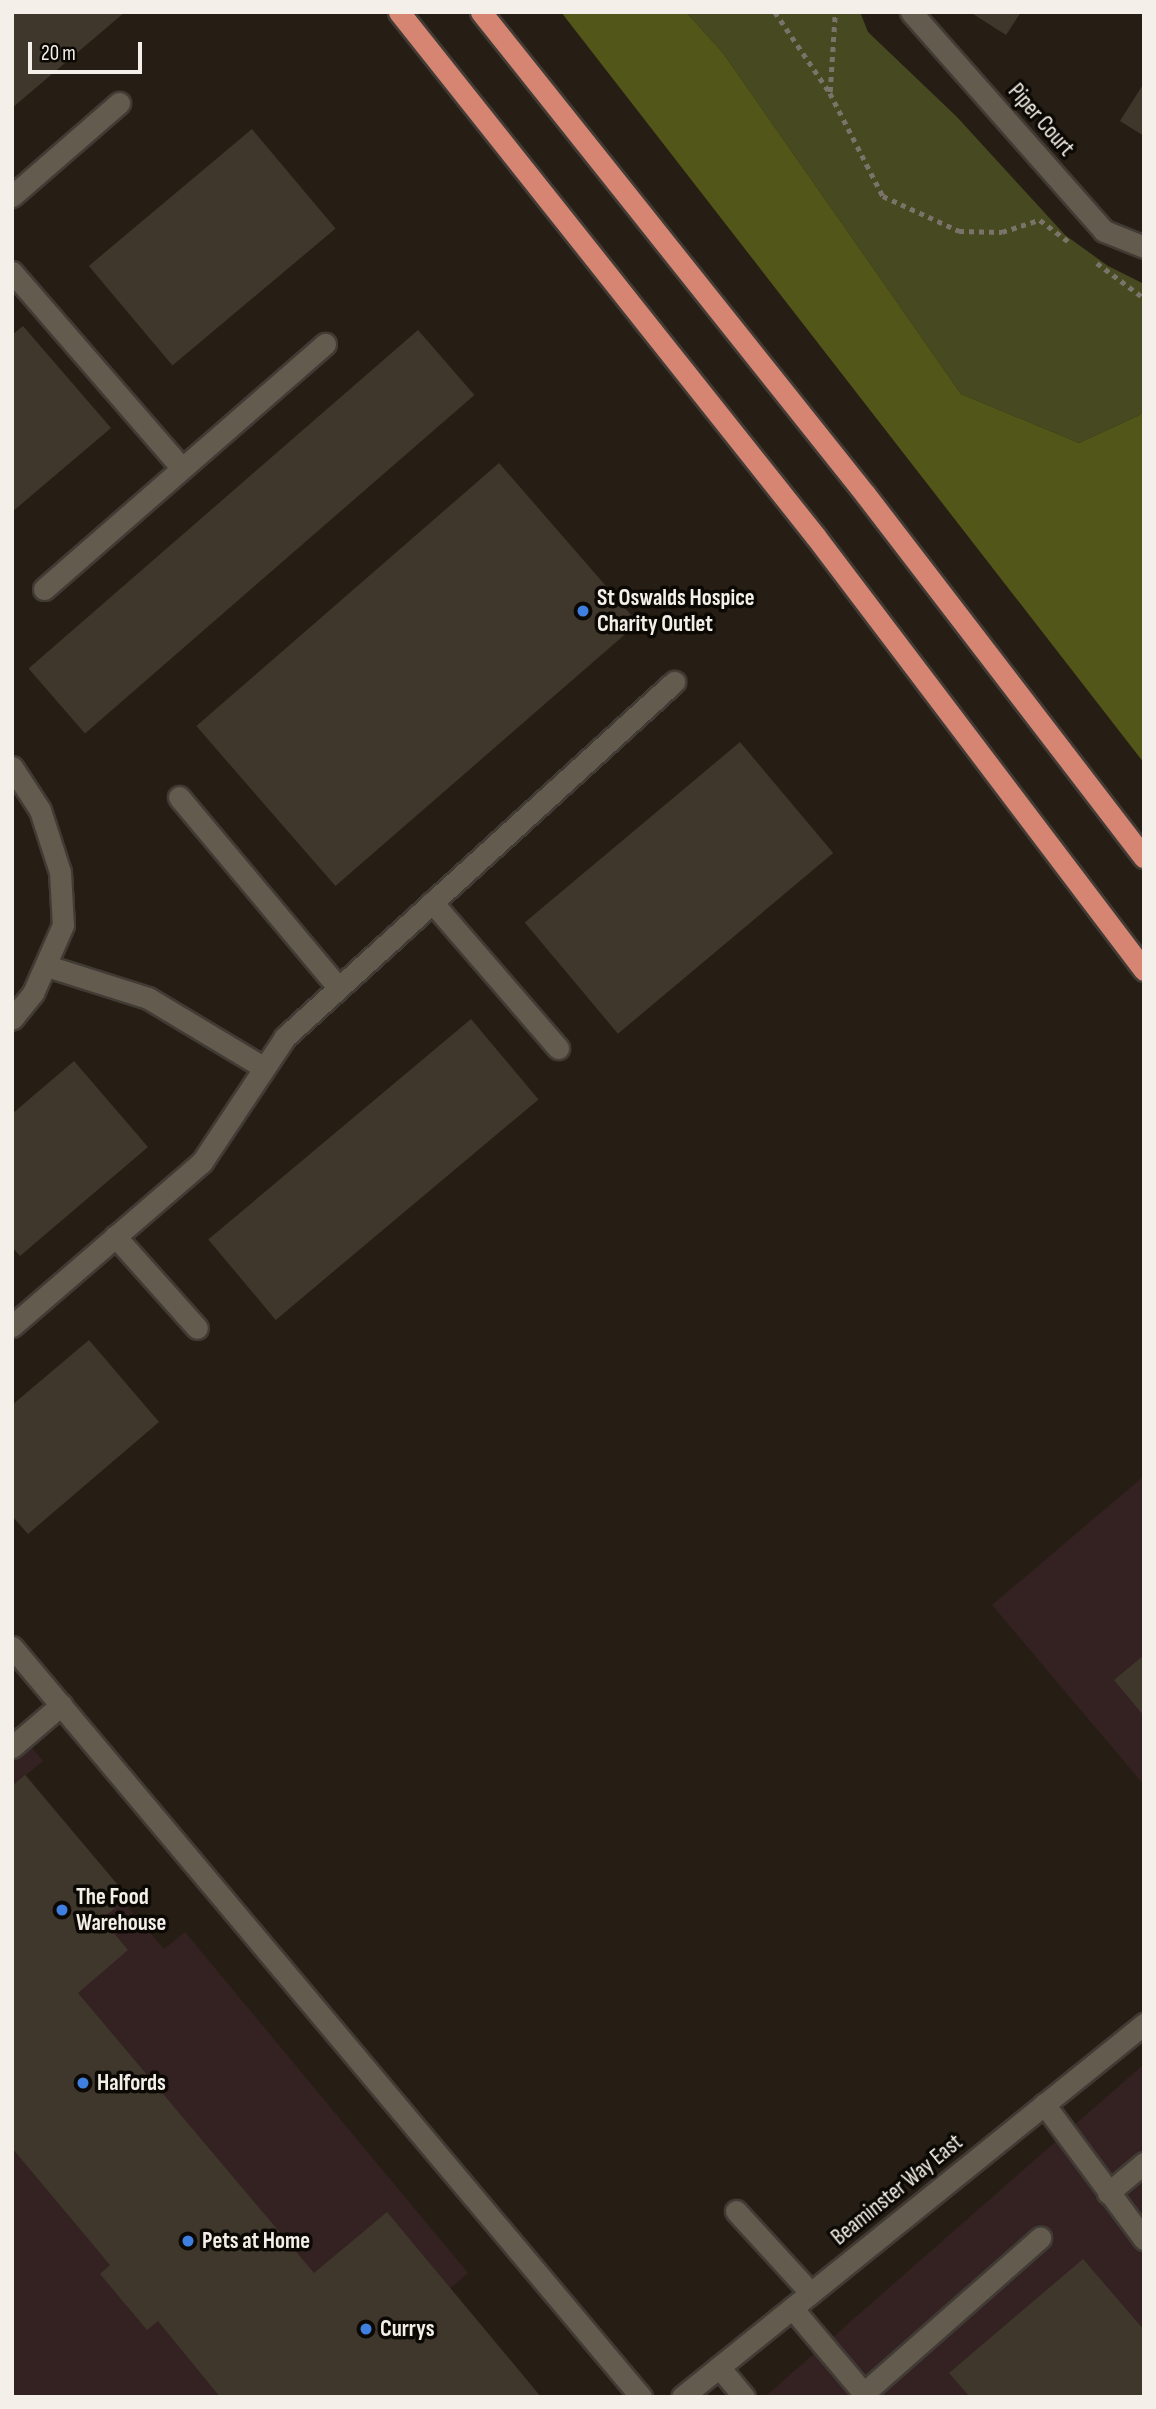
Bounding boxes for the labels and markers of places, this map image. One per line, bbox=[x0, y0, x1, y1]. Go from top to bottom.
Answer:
place label: St Oswalds Hospice Charity Outlet bbox=[597, 584, 755, 638]
marker: St Oswalds Hospice Charity Outlet bbox=[575, 603, 591, 619]
place label: The Food Warehouse bbox=[76, 1883, 166, 1937]
marker: The Food Warehouse bbox=[54, 1902, 70, 1918]
place label: Halfords bbox=[97, 2069, 166, 2097]
marker: Halfords bbox=[75, 2075, 91, 2091]
place label: Pets at Home bbox=[202, 2227, 310, 2255]
marker: Pets at Home bbox=[180, 2233, 196, 2249]
place label: Currys bbox=[380, 2315, 435, 2343]
marker: Currys bbox=[358, 2321, 374, 2337]

